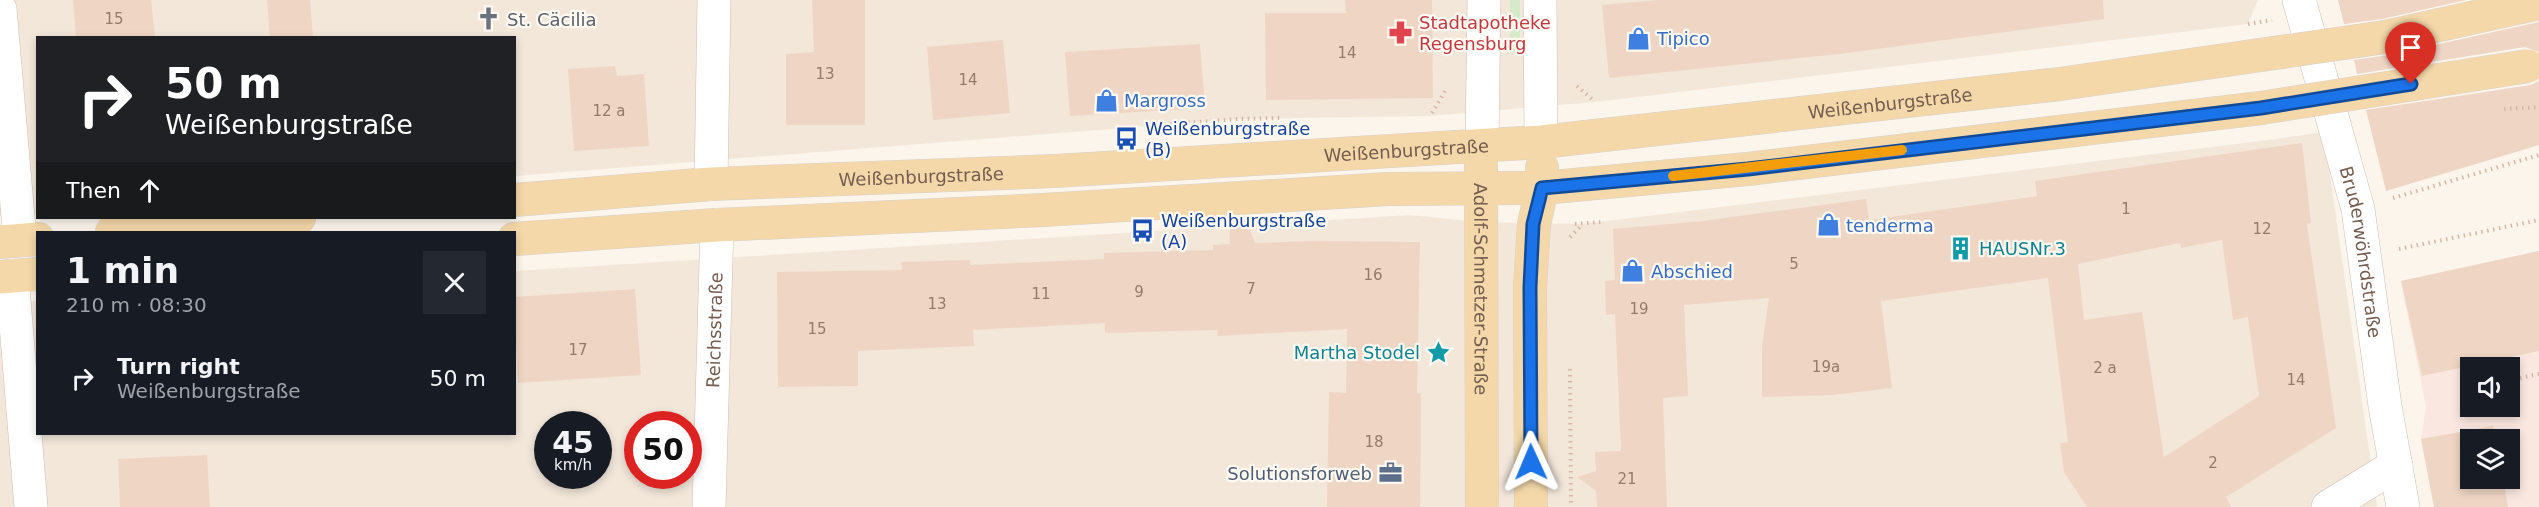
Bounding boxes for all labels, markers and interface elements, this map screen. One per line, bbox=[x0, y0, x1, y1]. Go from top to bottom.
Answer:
church icon: St. Cäcilia bbox=[476, 6, 502, 32]
place label: St. Cäcilia bbox=[507, 9, 596, 30]
house number: 15 bbox=[104, 10, 124, 28]
place label: Stadtapotheke Regensburg bbox=[1419, 12, 1551, 54]
pharmacy icon: Stadtapotheke Regensburg bbox=[1388, 19, 1414, 45]
pin bbox=[2385, 22, 2436, 84]
shop icon: Tipico bbox=[1626, 25, 1652, 51]
place label: Tipico bbox=[1656, 28, 1710, 49]
icon: arrive bbox=[2394, 31, 2427, 64]
house number: 14 bbox=[1337, 44, 1357, 62]
text: 50 m bbox=[165, 59, 282, 108]
icon: right bbox=[66, 60, 144, 138]
house number: 13 bbox=[815, 65, 835, 83]
house number: 14 bbox=[958, 71, 978, 89]
street label: Weißenburgstraße bbox=[1807, 83, 1973, 123]
shop icon: Margross bbox=[1093, 87, 1119, 113]
place label: Margross bbox=[1124, 90, 1206, 111]
house number: 12 a bbox=[592, 102, 626, 120]
text: Weißenburgstraße bbox=[165, 109, 413, 140]
place label: Weißenburgstraße (B) bbox=[1145, 118, 1310, 160]
bus stop icon: Weißenburgstraße (B) bbox=[1114, 125, 1140, 151]
street label: Weißenburgstraße bbox=[1323, 135, 1490, 165]
street label: Weißenburgstraße bbox=[838, 162, 1004, 190]
street label: Bruderwöhrdstraße bbox=[2336, 164, 2386, 339]
icon: ahead bbox=[133, 174, 166, 207]
text: Then bbox=[66, 178, 121, 203]
street label: Adolf-Schmetzer-Straße bbox=[1471, 183, 1492, 395]
house number: 1 bbox=[2121, 200, 2131, 218]
place label: Weißenburgstraße (A) bbox=[1161, 210, 1326, 252]
shop icon: tenderma bbox=[1815, 212, 1841, 238]
place label: tenderma bbox=[1846, 215, 1934, 236]
bus stop icon: Weißenburgstraße (A) bbox=[1130, 217, 1156, 243]
house number: 12 bbox=[2252, 220, 2272, 238]
building icon: HAUSNr.3 bbox=[1948, 235, 1974, 261]
place label: HAUSNr.3 bbox=[1979, 238, 2066, 259]
text: 1 min bbox=[66, 250, 179, 291]
button: close bbox=[423, 251, 486, 314]
house number: 5 bbox=[1789, 255, 1799, 273]
shop icon: Abschied bbox=[1620, 258, 1646, 284]
place label: Abschied bbox=[1651, 261, 1733, 282]
house number: 16 bbox=[1363, 266, 1383, 284]
street label: Reichsstraße bbox=[702, 272, 726, 388]
house number: 7 bbox=[1246, 280, 1256, 298]
house number: 9 bbox=[1134, 283, 1144, 301]
house number: 11 bbox=[1031, 285, 1051, 303]
text: 210 m · 08:30 bbox=[66, 293, 207, 317]
house number: 13 bbox=[927, 295, 947, 313]
house number: 19 bbox=[1629, 300, 1649, 318]
house number: 15 bbox=[807, 320, 827, 338]
place icon: Martha Stodel bbox=[1425, 339, 1451, 365]
house number: 17 bbox=[568, 341, 588, 359]
place label: Martha Stodel bbox=[1294, 342, 1420, 363]
text: Turn right bbox=[117, 354, 240, 379]
map controls bbox=[2460, 357, 2520, 489]
button: sound bbox=[2460, 357, 2520, 417]
house number: 19a bbox=[1812, 358, 1840, 376]
house number: 2 a bbox=[2093, 359, 2117, 377]
icon: right bbox=[66, 362, 99, 395]
text: 50 m bbox=[430, 366, 486, 391]
house number: 14 bbox=[2286, 371, 2306, 389]
text: Weißenburgstraße bbox=[117, 379, 301, 403]
speed limit sign: 50 bbox=[624, 411, 702, 489]
text: 45 bbox=[552, 425, 594, 460]
button: layers bbox=[2460, 429, 2520, 489]
position arrow bbox=[1499, 430, 1563, 494]
house number: 18 bbox=[1364, 433, 1384, 451]
house number: 2 bbox=[2208, 454, 2218, 472]
text: km/h bbox=[554, 456, 592, 474]
office icon: Solutionsforweb bbox=[1377, 460, 1403, 486]
place label: Solutionsforweb bbox=[1227, 463, 1372, 484]
house number: 21 bbox=[1617, 470, 1637, 488]

